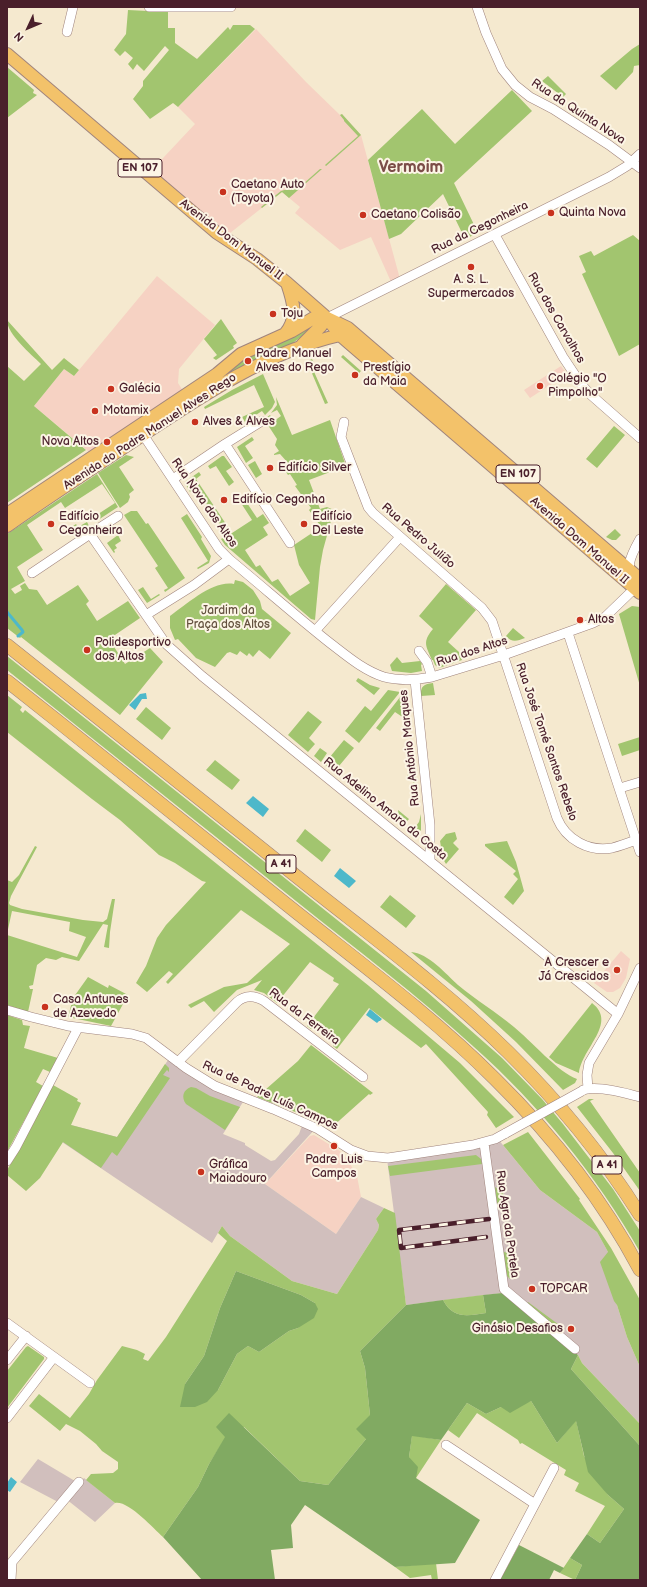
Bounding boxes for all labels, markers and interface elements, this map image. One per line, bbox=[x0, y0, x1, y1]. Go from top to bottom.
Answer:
north arrow bbox=[8, 8, 48, 48]
text: N bbox=[11, 29, 27, 44]
street label: Rua da Quinta Nova bbox=[528, 76, 628, 148]
district label: Vermoim bbox=[379, 158, 443, 178]
road number: EN 107 bbox=[118, 159, 162, 177]
place label: Caetano Auto (Toyota) bbox=[231, 178, 304, 206]
marker: Caetano Auto (Toyota) bbox=[218, 187, 228, 197]
street label: Avenida Dom Manuel II bbox=[176, 196, 286, 284]
street label: Rua da Cegonheira bbox=[429, 198, 531, 258]
place label: Quinta Nova bbox=[559, 206, 626, 220]
place label: Caetano Colisão bbox=[371, 208, 461, 222]
marker: Quinta Nova bbox=[546, 208, 556, 218]
marker: Caetano Colisão bbox=[358, 210, 368, 220]
marker: A. S. L. Supermercados bbox=[466, 262, 476, 272]
street label: Rua dos Carvalhos bbox=[524, 270, 588, 366]
place label: A. S. L. Supermercados bbox=[428, 273, 514, 301]
place label: Toju bbox=[281, 307, 303, 321]
marker: Toju bbox=[268, 309, 278, 319]
place label: Padre Manuel Alves do Rego bbox=[256, 347, 334, 375]
marker: Padre Manuel Alves do Rego bbox=[243, 356, 253, 366]
place label: Prestígio da Maia bbox=[363, 361, 411, 389]
marker: Prestígio da Maia bbox=[350, 370, 360, 380]
street label: Avenida do Padre Manuel Alves Rego bbox=[61, 371, 239, 493]
place label: Colégio "O Pimpolho" bbox=[548, 372, 607, 400]
marker: Colégio "O Pimpolho" bbox=[535, 381, 545, 391]
place label: Galécia bbox=[119, 382, 161, 396]
marker: Galécia bbox=[106, 384, 116, 394]
place label: Motamix bbox=[103, 404, 148, 418]
marker: Motamix bbox=[90, 406, 100, 416]
place label: Alves & Alves bbox=[203, 415, 275, 429]
marker: Alves & Alves bbox=[190, 417, 200, 427]
place label: Nova Altos bbox=[41, 435, 99, 449]
marker: Nova Altos bbox=[102, 437, 112, 447]
street label: Rua Nova dos Altos bbox=[168, 456, 240, 550]
place label: Edifício Silver bbox=[278, 461, 351, 475]
marker: Edifício Silver bbox=[265, 463, 275, 473]
road number: EN 107 bbox=[496, 465, 540, 483]
place label: Edifício Cegonha bbox=[232, 493, 325, 507]
street label: Avenida Dom Manuel II bbox=[527, 494, 631, 588]
marker: Edifício Cegonha bbox=[219, 495, 229, 505]
street label: Rua Pedro Julião bbox=[378, 500, 458, 572]
place label: Edifício Cegonheira bbox=[59, 510, 123, 538]
place label: Edifício Del Leste bbox=[312, 510, 364, 538]
marker: Edifício Cegonheira bbox=[46, 519, 56, 529]
marker: Edifício Del Leste bbox=[299, 519, 309, 529]
park label: Jardim da Praça dos Altos bbox=[186, 604, 270, 632]
place label: Altos bbox=[588, 613, 614, 627]
marker: Altos bbox=[575, 615, 585, 625]
street label: Rua dos Altos bbox=[434, 634, 510, 670]
place label: Polidesportivo dos Altos bbox=[95, 636, 171, 664]
marker: Polidesportivo dos Altos bbox=[82, 645, 92, 655]
street label: Rua José Tomé Santos Rebelo bbox=[512, 661, 580, 823]
street label: Rua António Marques bbox=[397, 689, 423, 807]
street label: Rua Adelino Amaro da Costa bbox=[320, 755, 450, 863]
road number: A 41 bbox=[266, 855, 296, 873]
place label: A Crescer e Já Crescidos bbox=[538, 956, 609, 984]
marker: A Crescer e Já Crescidos bbox=[612, 965, 622, 975]
street label: Rua da Ferreira bbox=[266, 986, 342, 1048]
place label: Casa Antunes de Azevedo bbox=[53, 993, 129, 1021]
marker: Casa Antunes de Azevedo bbox=[40, 1002, 50, 1012]
street label: Rua de Padre Luís Campos bbox=[200, 1058, 340, 1134]
marker: Padre Luis Campos bbox=[329, 1141, 339, 1151]
place label: Padre Luis Campos bbox=[305, 1153, 363, 1181]
road number: A 41 bbox=[592, 1156, 622, 1174]
place label: Gráfica Maiadouro bbox=[209, 1158, 267, 1186]
marker: Gráfica Maiadouro bbox=[196, 1167, 206, 1177]
street label: Rua Agra da Portela bbox=[492, 1169, 522, 1279]
place label: TOPCAR bbox=[540, 1282, 588, 1296]
marker: TOPCAR bbox=[527, 1284, 537, 1294]
place label: Ginásio Desafios bbox=[472, 1322, 563, 1336]
marker: Ginásio Desafios bbox=[566, 1324, 576, 1334]

